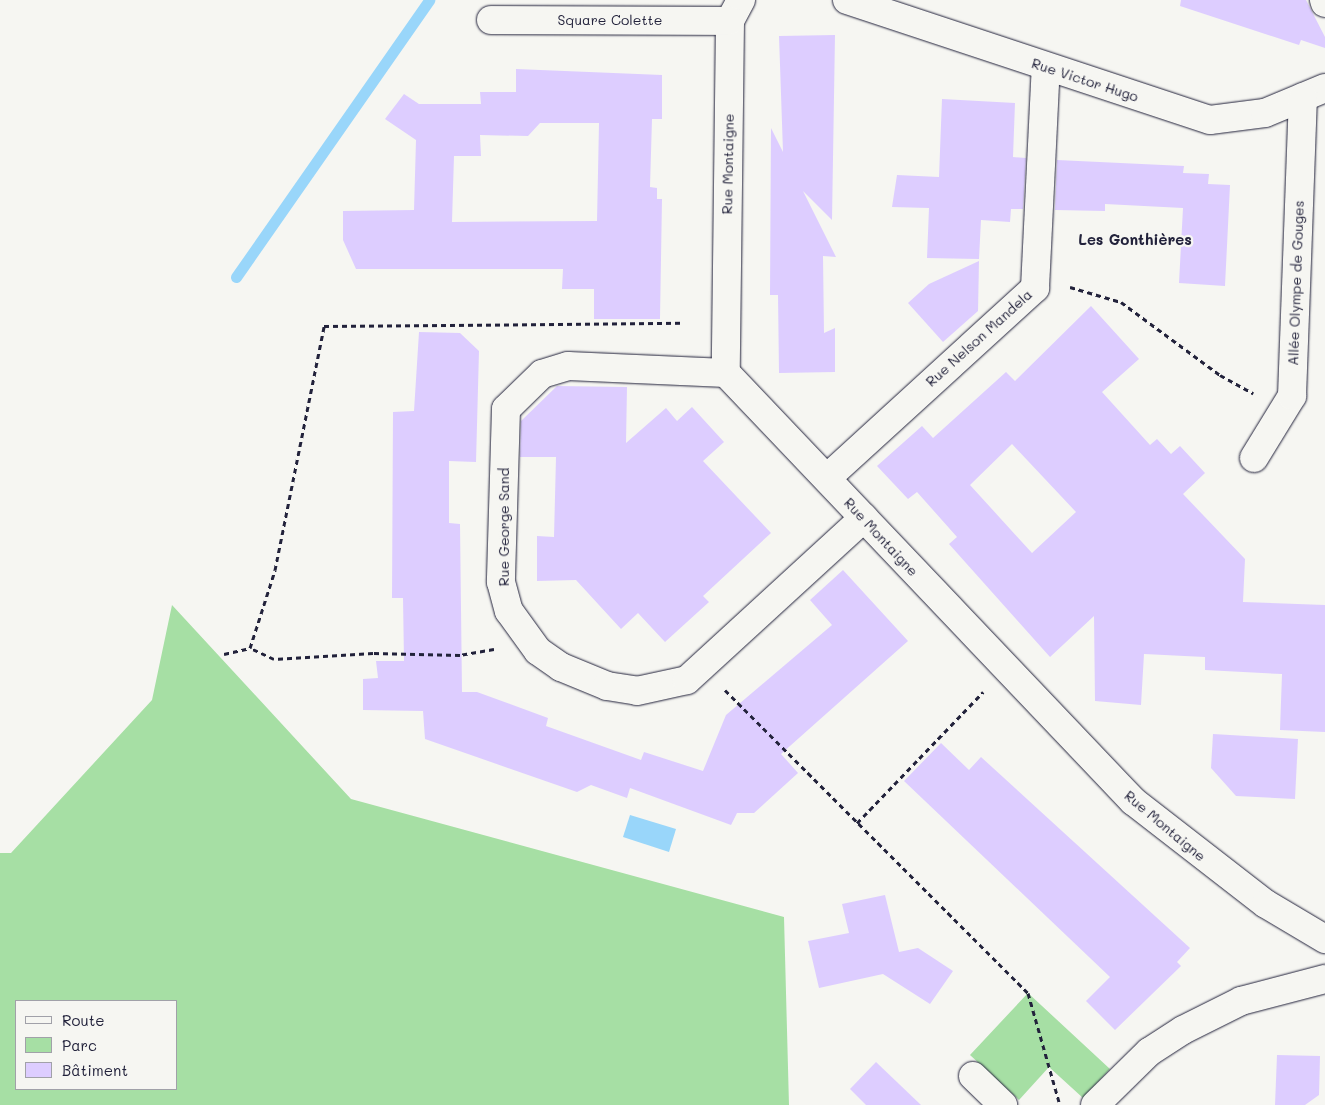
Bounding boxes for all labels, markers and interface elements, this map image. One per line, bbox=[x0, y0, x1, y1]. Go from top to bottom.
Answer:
street label: Square Colette bbox=[558, 12, 662, 28]
street label: Rue Victor Hugo bbox=[1029, 55, 1141, 105]
street label: Rue Montaigne bbox=[719, 114, 737, 214]
street label: Allée Olympe de Gouges bbox=[1285, 200, 1307, 366]
district label: Les Gonthières bbox=[1078, 231, 1192, 249]
street label: Rue Nelson Mandela bbox=[922, 286, 1036, 390]
street label: Rue George Sand bbox=[496, 468, 512, 586]
street label: Rue Montaigne bbox=[841, 494, 921, 580]
street label: Rue Montaigne bbox=[1121, 787, 1209, 865]
legend bbox=[15, 1000, 178, 1090]
text: Route bbox=[62, 1010, 105, 1030]
text: Parc bbox=[62, 1035, 97, 1055]
text: Bâtiment bbox=[62, 1060, 128, 1080]

